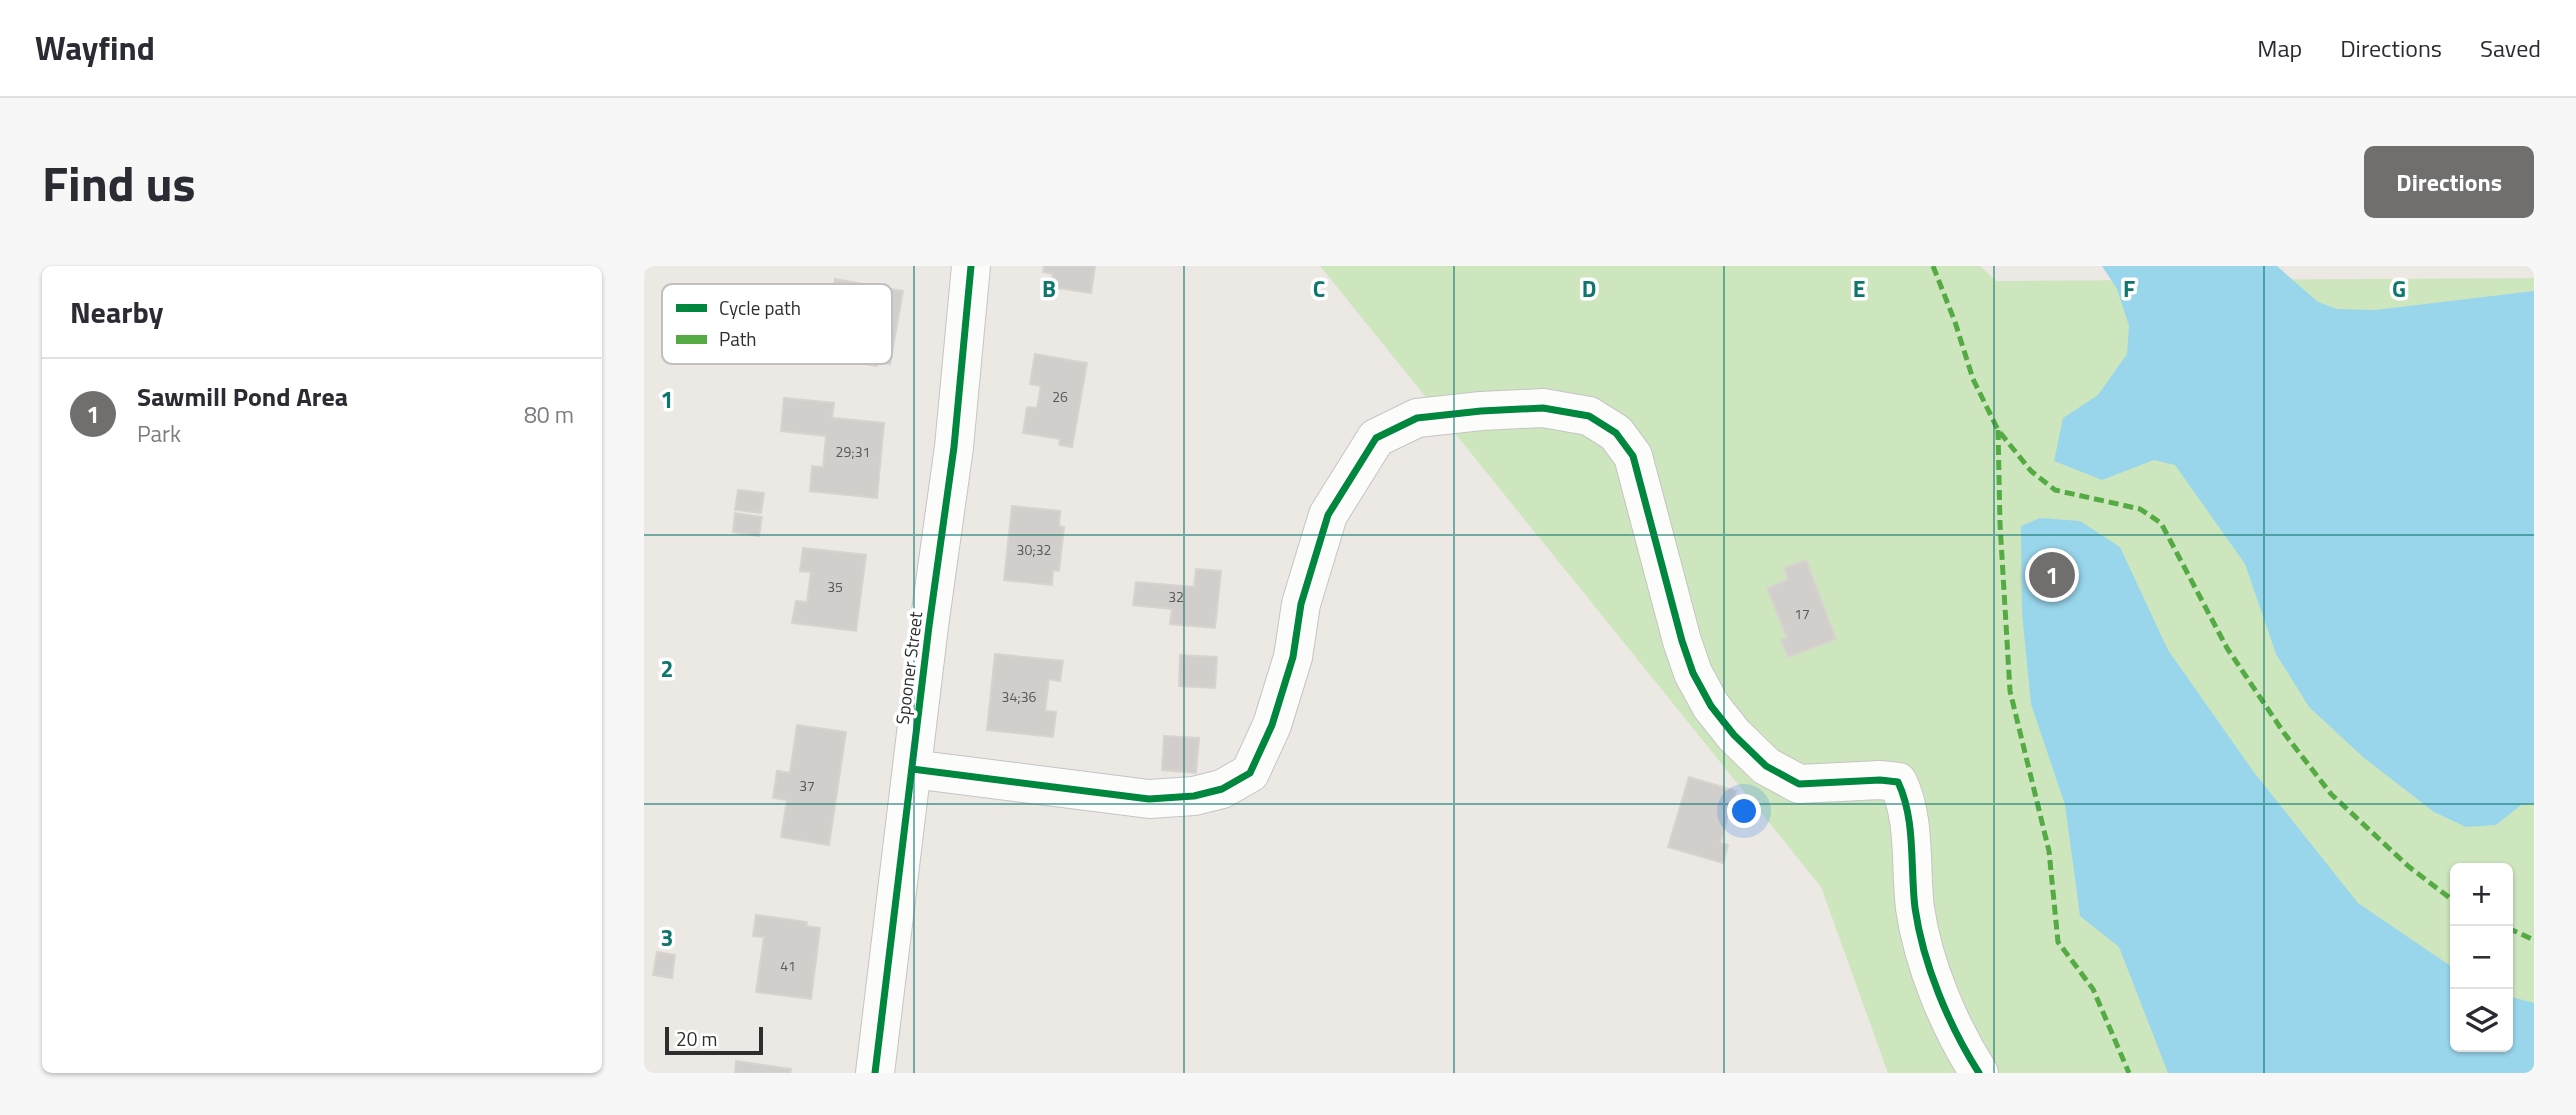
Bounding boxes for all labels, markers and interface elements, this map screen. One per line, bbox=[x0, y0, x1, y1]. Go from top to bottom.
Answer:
text: Wayfind bbox=[35, 23, 155, 73]
text: Map bbox=[2257, 30, 2302, 66]
text: Directions bbox=[2340, 30, 2442, 66]
text: Saved bbox=[2480, 30, 2541, 66]
text: Find us bbox=[42, 145, 196, 220]
button: Directions bbox=[2364, 146, 2534, 218]
text: B bbox=[1042, 271, 1056, 306]
text: C bbox=[1313, 271, 1325, 306]
text: D bbox=[1582, 271, 1596, 306]
text: E bbox=[1853, 271, 1865, 306]
text: F bbox=[2123, 271, 2135, 306]
text: G bbox=[2392, 271, 2406, 306]
legend bbox=[662, 284, 892, 364]
text: Nearby bbox=[70, 289, 163, 335]
text: Cycle path bbox=[719, 293, 801, 322]
text: Path bbox=[719, 324, 757, 353]
text: Sawmill Pond Area bbox=[137, 377, 348, 416]
text: 1 bbox=[661, 382, 673, 417]
house number: 26 bbox=[1052, 386, 1068, 407]
text: 1 bbox=[87, 397, 99, 432]
text: 80 m bbox=[524, 397, 574, 432]
text: Park bbox=[137, 416, 181, 451]
house number: 29;31 bbox=[836, 441, 870, 462]
house number: 30;32 bbox=[1017, 539, 1051, 560]
pin: 1 bbox=[2029, 549, 2075, 601]
house number: 35 bbox=[827, 576, 843, 597]
house number: 32 bbox=[1168, 586, 1184, 607]
house number: 17 bbox=[1794, 603, 1810, 624]
street label: Spooner Street bbox=[889, 609, 929, 726]
text: 2 bbox=[661, 651, 673, 686]
house number: 34;36 bbox=[1002, 686, 1037, 707]
house number: 37 bbox=[799, 775, 815, 796]
your location bbox=[1727, 794, 1761, 828]
map controls bbox=[2450, 863, 2513, 1052]
button: + bbox=[2450, 863, 2513, 926]
text: 3 bbox=[661, 920, 673, 955]
button: − bbox=[2450, 926, 2513, 989]
house number: 41 bbox=[780, 955, 796, 976]
button: layers bbox=[2450, 989, 2513, 1052]
scale bar bbox=[665, 1024, 763, 1056]
text: 20 m bbox=[676, 1024, 717, 1053]

